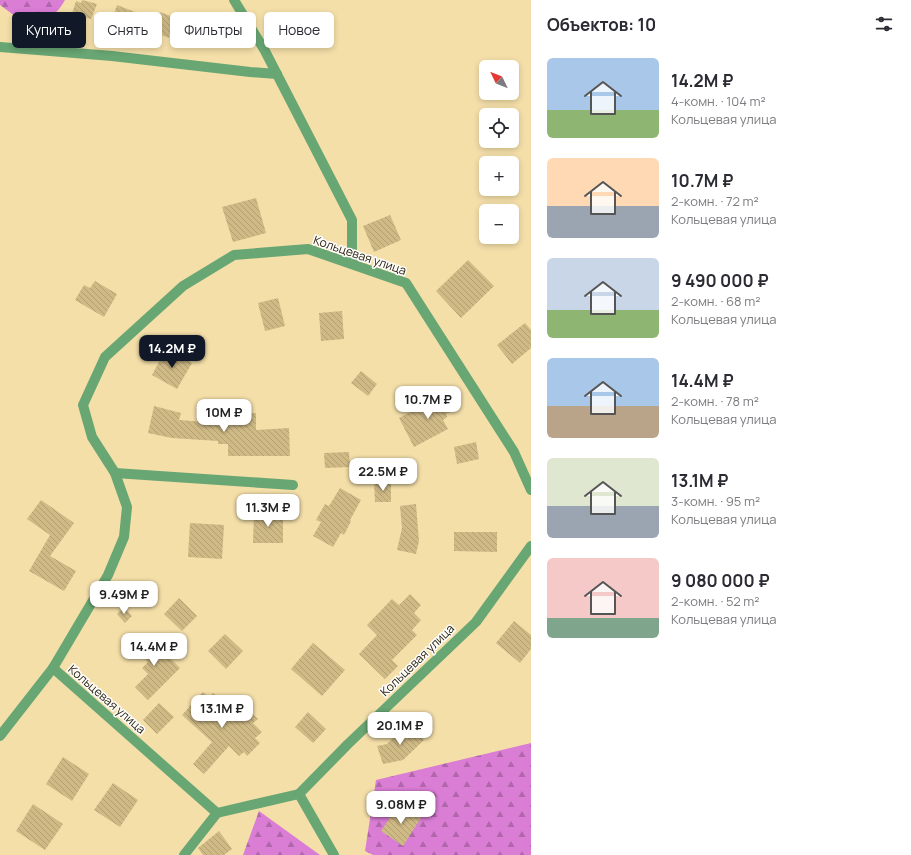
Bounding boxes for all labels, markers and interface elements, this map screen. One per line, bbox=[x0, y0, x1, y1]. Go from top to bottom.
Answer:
chip: Купить bbox=[12, 12, 86, 48]
chip: Снять bbox=[94, 12, 162, 48]
chip: Фильтры bbox=[170, 12, 256, 48]
chip: Новое bbox=[264, 12, 334, 48]
text: Объектов: 10 bbox=[547, 13, 656, 36]
icon: filters bbox=[873, 13, 895, 35]
north arrow bbox=[479, 60, 519, 100]
map controls bbox=[479, 60, 519, 244]
text: 14.2M ₽ bbox=[671, 69, 733, 92]
icon: home bbox=[579, 74, 627, 122]
text: 4-комн. · 104 m² bbox=[671, 92, 766, 110]
button: locate bbox=[479, 108, 519, 148]
text: Кольцевая улица bbox=[671, 110, 776, 128]
button: + bbox=[479, 156, 519, 196]
text: 10.7M ₽ bbox=[671, 169, 733, 192]
icon: home bbox=[579, 174, 627, 222]
text: 2-комн. · 72 m² bbox=[671, 192, 759, 210]
button: − bbox=[479, 204, 519, 244]
text: Кольцевая улица bbox=[671, 210, 776, 228]
street label: Кольцевая улица bbox=[311, 231, 409, 279]
text: 9 490 000 ₽ bbox=[671, 269, 769, 292]
icon: home bbox=[579, 274, 627, 322]
text: 2-комн. · 68 m² bbox=[671, 292, 760, 310]
text: Кольцевая улица bbox=[671, 310, 776, 328]
pin: 14.2M ₽ bbox=[135, 335, 209, 369]
text: 14.2M ₽ bbox=[148, 339, 196, 357]
text: 14.4M ₽ bbox=[671, 369, 734, 392]
icon: home bbox=[579, 374, 627, 422]
pin: 10.7M ₽ bbox=[391, 386, 465, 420]
text: 10.7M ₽ bbox=[404, 390, 452, 408]
text: 2-комн. · 78 m² bbox=[671, 392, 759, 410]
pin: 10M ₽ bbox=[196, 399, 252, 433]
text: 10M ₽ bbox=[206, 403, 242, 421]
text: Кольцевая улица bbox=[671, 410, 776, 428]
pin: 22.5M ₽ bbox=[346, 458, 420, 492]
text: 22.5M ₽ bbox=[358, 462, 408, 480]
text: 13.1M ₽ bbox=[671, 469, 728, 492]
icon: home bbox=[579, 474, 627, 522]
text: 3-комн. · 95 m² bbox=[671, 492, 760, 510]
pin: 11.3M ₽ bbox=[231, 494, 305, 528]
text: 11.3M ₽ bbox=[246, 498, 291, 516]
text: Кольцевая улица bbox=[671, 510, 776, 528]
text: 9 080 000 ₽ bbox=[671, 569, 770, 592]
icon: home bbox=[579, 574, 627, 622]
pin: 9.49M ₽ bbox=[87, 581, 161, 615]
text: 9.49M ₽ bbox=[99, 585, 149, 603]
text: 2-комн. · 52 m² bbox=[671, 592, 759, 610]
text: Кольцевая улица bbox=[671, 610, 776, 628]
street label: Кольцевая улица bbox=[376, 620, 458, 700]
pin: 14.4M ₽ bbox=[117, 633, 191, 667]
text: 14.4M ₽ bbox=[130, 637, 178, 655]
street label: Кольцевая улица bbox=[65, 661, 149, 737]
pin: 13.1M ₽ bbox=[185, 695, 259, 729]
text: 13.1M ₽ bbox=[200, 699, 244, 717]
pin: 20.1M ₽ bbox=[363, 712, 437, 746]
text: 20.1M ₽ bbox=[377, 716, 424, 734]
pin: 9.08M ₽ bbox=[364, 791, 438, 825]
text: 9.08M ₽ bbox=[375, 795, 427, 813]

